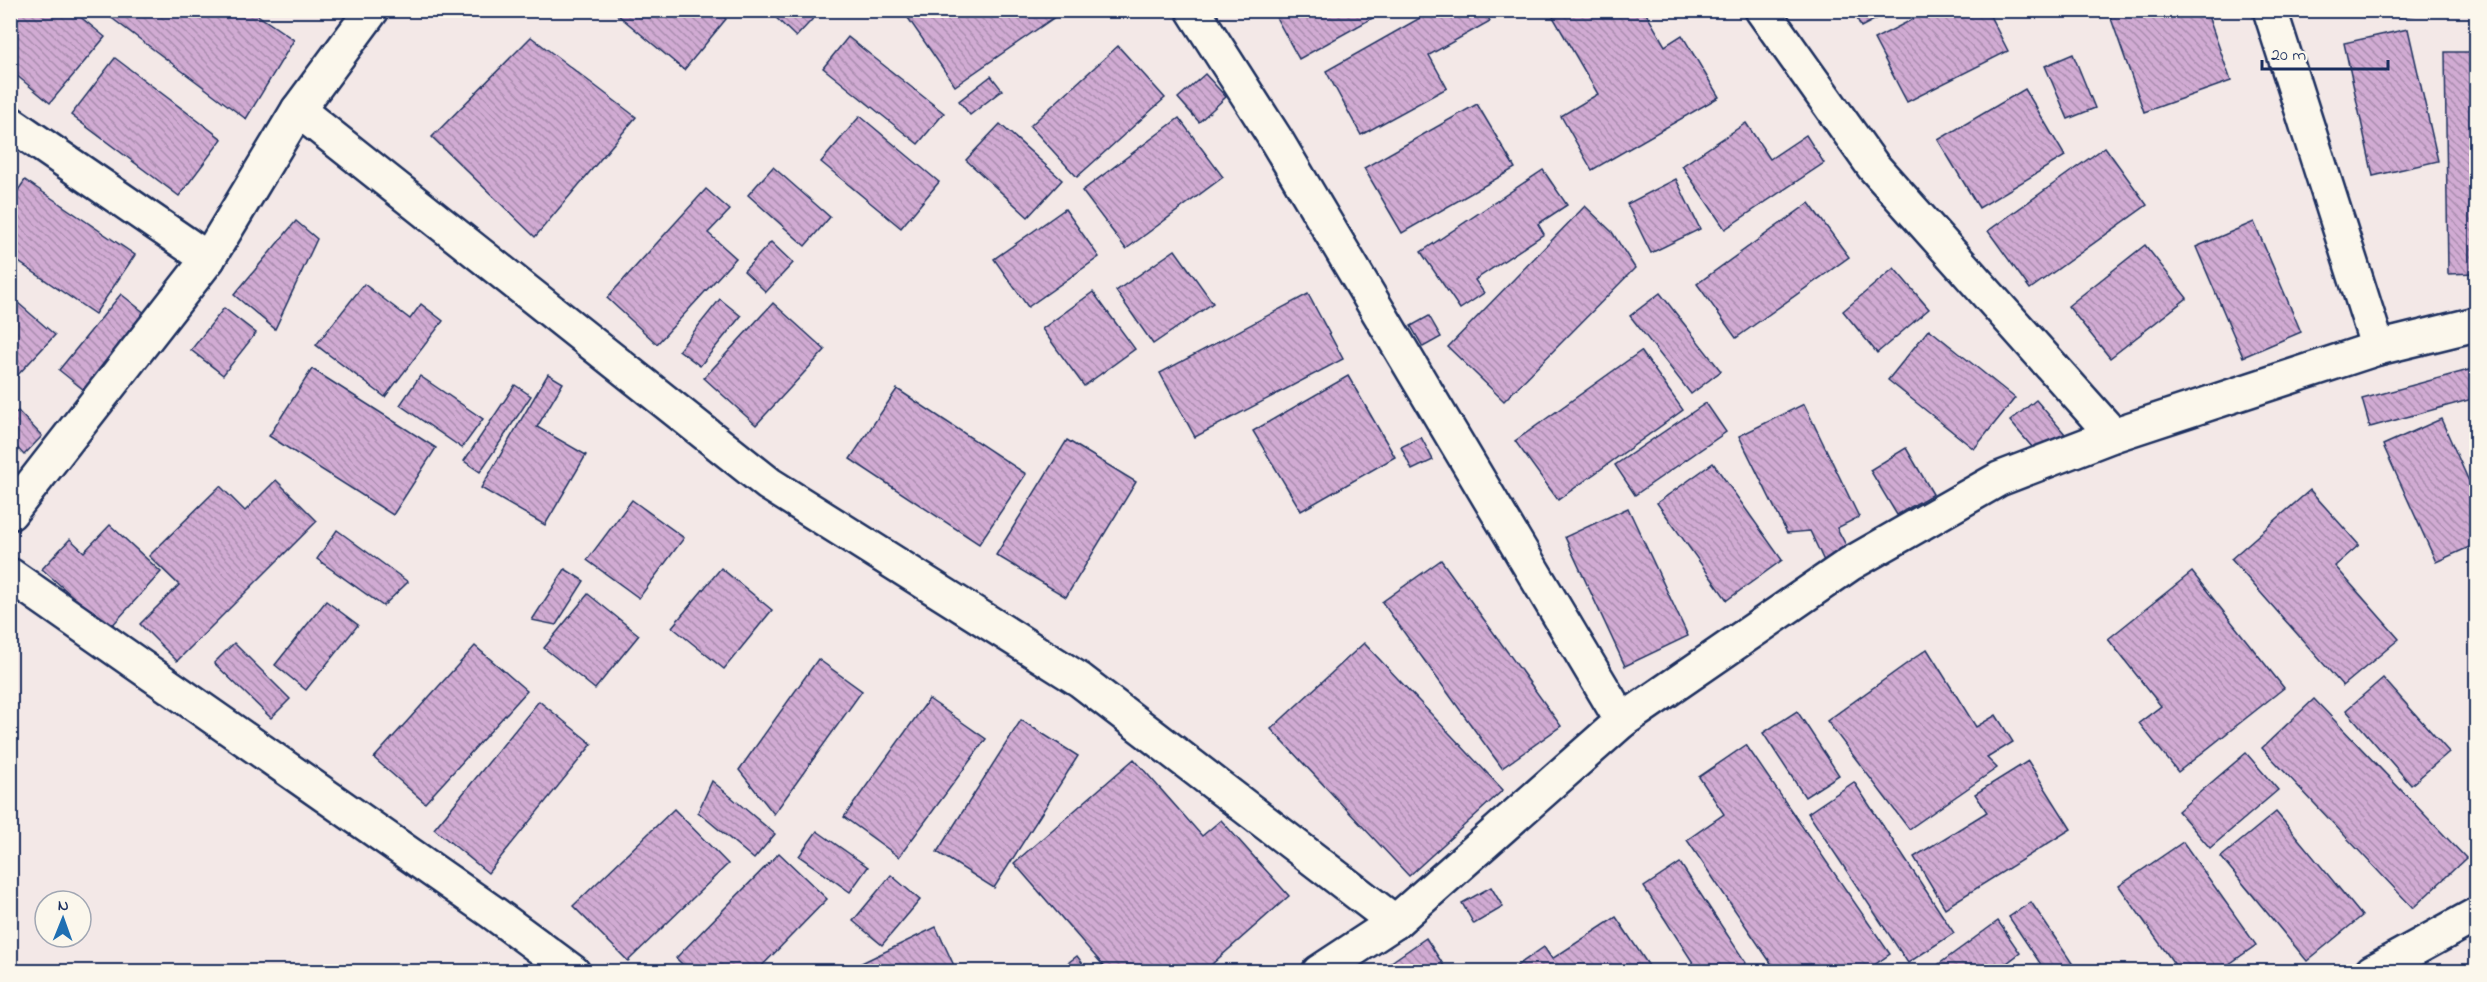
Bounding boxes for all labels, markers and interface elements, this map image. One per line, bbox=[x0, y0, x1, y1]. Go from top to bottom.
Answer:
scale bar bbox=[2262, 33, 2388, 71]
text: 20 m bbox=[2271, 43, 2306, 69]
north arrow bbox=[33, 889, 93, 949]
text: N bbox=[58, 894, 69, 918]

